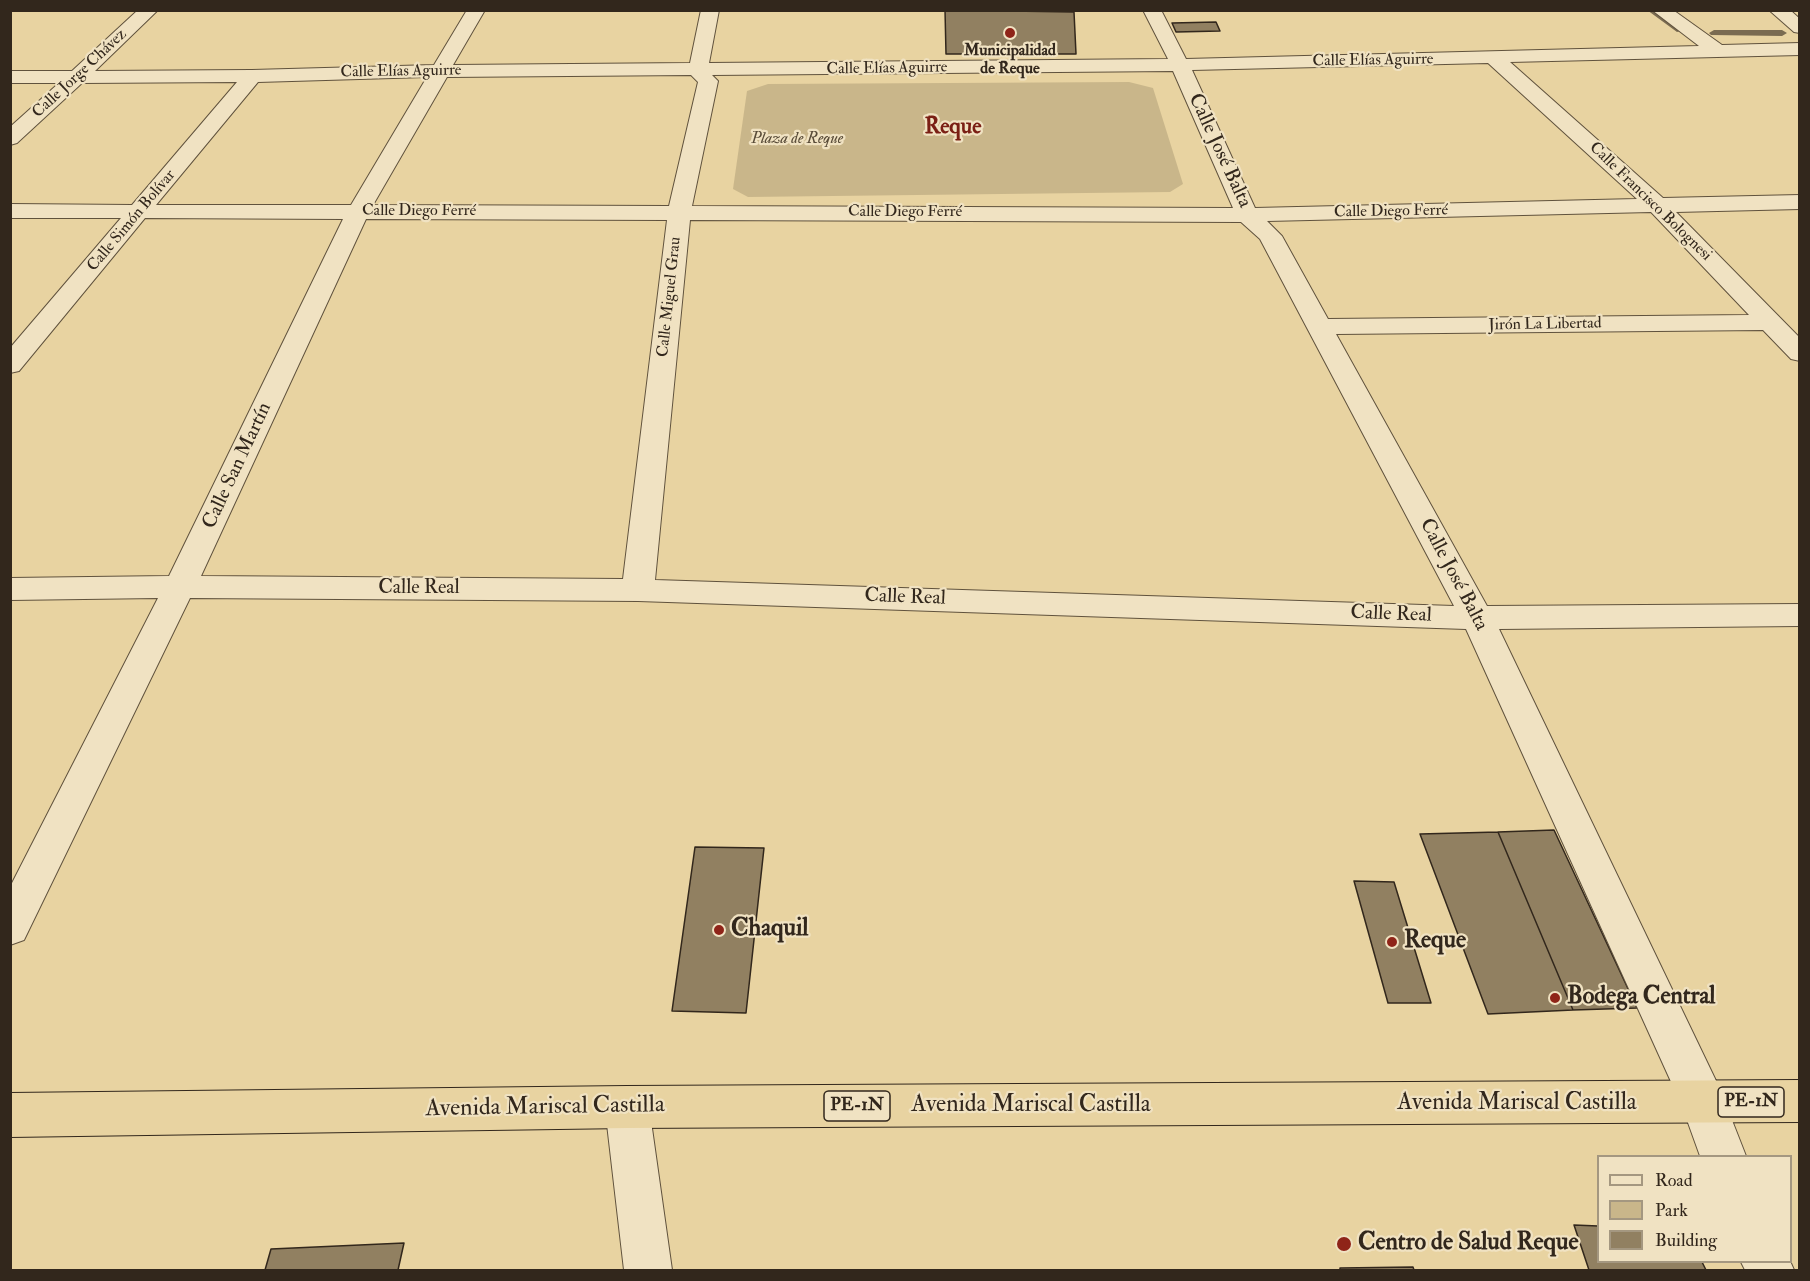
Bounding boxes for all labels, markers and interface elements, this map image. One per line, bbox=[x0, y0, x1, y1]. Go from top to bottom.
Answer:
street label: Calle Jorge Chávez bbox=[29, 25, 131, 123]
marker: Municipalidad de Reque bbox=[1003, 26, 1017, 40]
place label: Municipalidad de Reque bbox=[964, 42, 1056, 80]
street label: Calle Elías Aguirre bbox=[1312, 50, 1434, 72]
street label: Calle Elías Aguirre bbox=[826, 58, 948, 80]
street label: Calle Elías Aguirre bbox=[340, 61, 462, 83]
street label: Calle José Balta bbox=[1182, 90, 1256, 212]
district label: Reque bbox=[925, 115, 981, 141]
park label: Plaza de Reque bbox=[751, 130, 843, 150]
street label: Calle Francisco Bolognesi bbox=[1585, 139, 1715, 265]
street label: Calle Simón Bolívar bbox=[84, 166, 180, 276]
street label: Calle Diego Ferré bbox=[1334, 201, 1448, 223]
street label: Calle Diego Ferré bbox=[362, 202, 476, 222]
street label: Calle Diego Ferré bbox=[848, 203, 962, 223]
street label: Calle Miguel Grau bbox=[654, 236, 686, 358]
street label: Jirón La Libertad bbox=[1488, 314, 1602, 336]
street label: Calle San Martín bbox=[198, 399, 278, 533]
street label: Calle José Balta bbox=[1413, 515, 1493, 635]
street label: Calle Real bbox=[378, 577, 460, 601]
street label: Calle Real bbox=[864, 585, 946, 611]
street label: Calle Real bbox=[1350, 602, 1432, 628]
place label: Chaquil bbox=[731, 916, 809, 944]
marker: Chaquil bbox=[712, 923, 726, 937]
place label: Reque bbox=[1404, 928, 1466, 956]
marker: Reque bbox=[1385, 935, 1399, 949]
place label: Bodega Central bbox=[1567, 984, 1715, 1012]
marker: Bodega Central bbox=[1548, 991, 1562, 1005]
road number: PE-1N bbox=[1718, 1087, 1784, 1117]
street label: Avenida Mariscal Castilla bbox=[1397, 1090, 1637, 1118]
road number: PE-1N bbox=[824, 1091, 890, 1121]
street label: Avenida Mariscal Castilla bbox=[425, 1092, 665, 1124]
street label: Avenida Mariscal Castilla bbox=[911, 1092, 1151, 1120]
legend bbox=[1597, 1155, 1792, 1263]
text: Road bbox=[1655, 1169, 1693, 1192]
text: Park bbox=[1655, 1199, 1688, 1222]
text: Building bbox=[1655, 1229, 1717, 1252]
place label: Centro de Salud Reque bbox=[1358, 1230, 1579, 1258]
marker: Centro de Salud Reque bbox=[1335, 1235, 1353, 1253]

